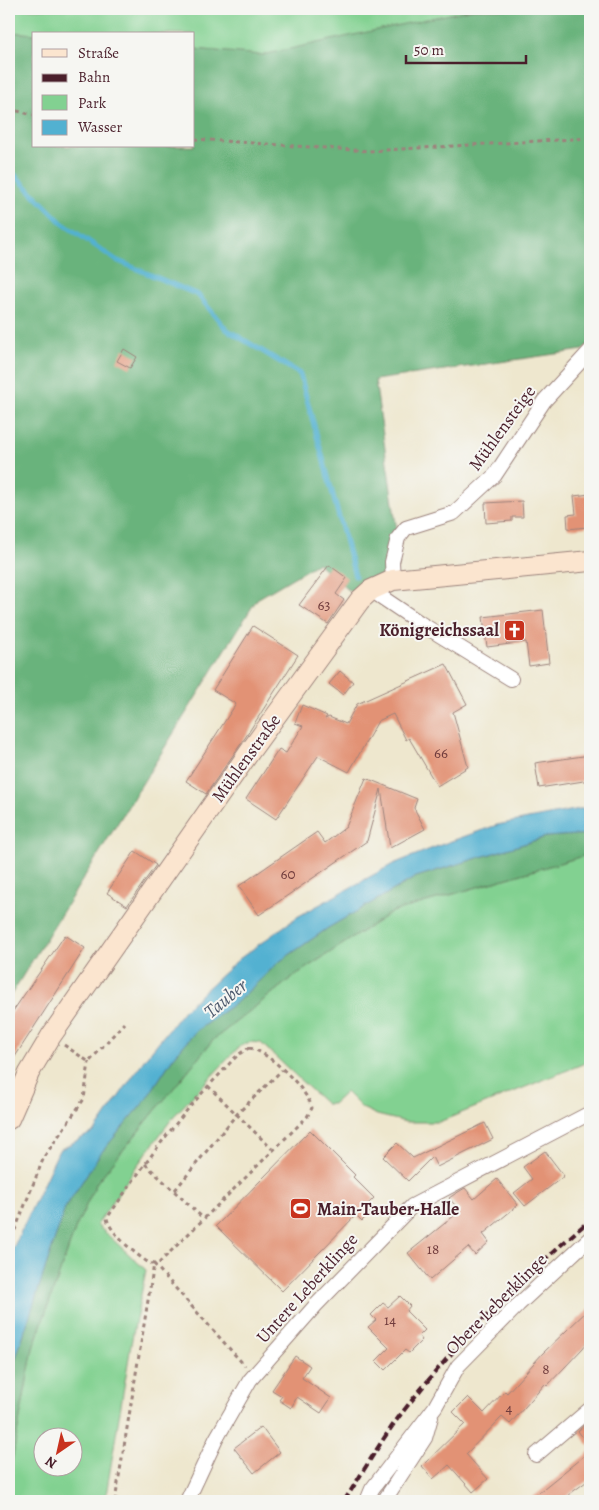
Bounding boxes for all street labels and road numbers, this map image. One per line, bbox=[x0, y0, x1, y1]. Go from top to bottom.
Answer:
street label: Mühlensteige bbox=[463, 381, 541, 475]
street label: Mühlenstraße bbox=[206, 709, 286, 807]
street label: Untere Leberklinge bbox=[251, 1228, 363, 1348]
street label: Obere Leberklinge bbox=[440, 1248, 552, 1360]

